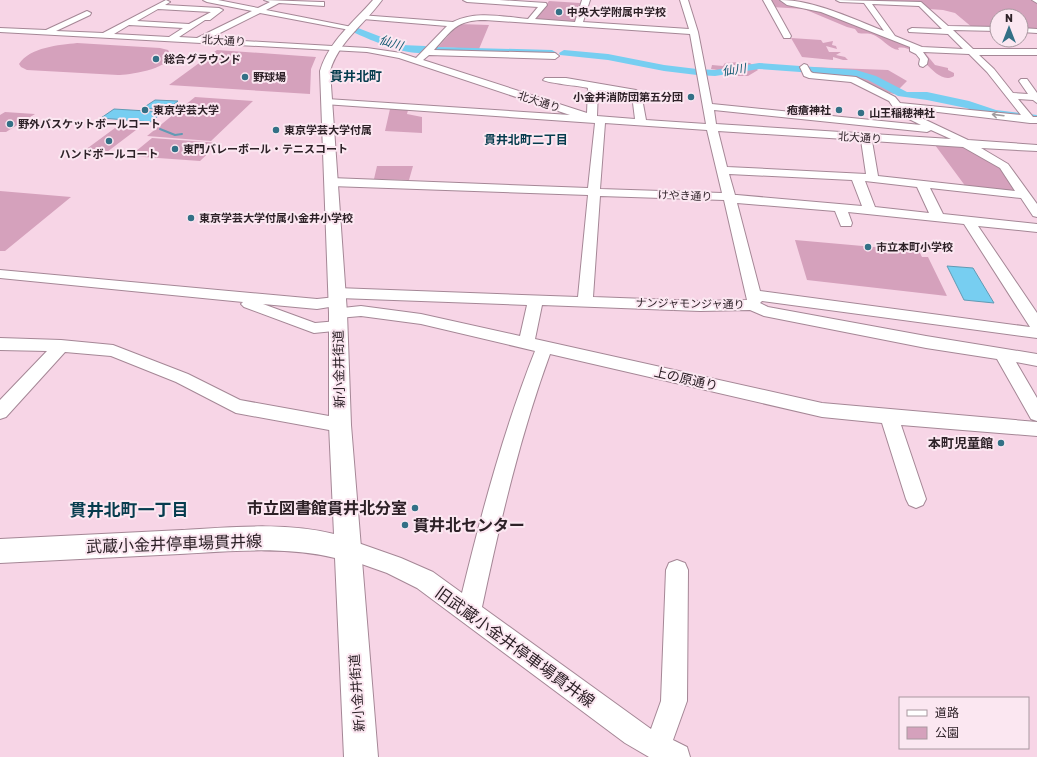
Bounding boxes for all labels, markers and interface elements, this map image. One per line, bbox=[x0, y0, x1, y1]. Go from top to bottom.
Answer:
place label: 中央大学附属中学校 bbox=[567, 6, 666, 19]
marker: 中央大学附属中学校 bbox=[554, 7, 564, 17]
north arrow bbox=[989, 8, 1029, 48]
text: N bbox=[1005, 12, 1013, 25]
street label: 北大通り bbox=[202, 33, 246, 49]
water label: 仙川 bbox=[377, 33, 406, 54]
place label: 総合グラウンド bbox=[164, 53, 241, 66]
marker: 総合グラウンド bbox=[151, 54, 161, 64]
water label: 仙川 bbox=[721, 61, 749, 79]
district label: 貫井北町 bbox=[330, 69, 382, 84]
place label: 野球場 bbox=[253, 71, 286, 84]
marker: 野球場 bbox=[240, 72, 250, 82]
street label: 北大通り bbox=[516, 89, 562, 115]
place label: 小金井消防団第五分団 bbox=[573, 91, 683, 104]
marker: 小金井消防団第五分団 bbox=[686, 92, 696, 102]
place label: 東京学芸大学 bbox=[153, 104, 219, 117]
place label: 疱瘡神社 bbox=[787, 104, 831, 117]
marker: 東京学芸大学 bbox=[140, 105, 150, 115]
marker: 疱瘡神社 bbox=[834, 105, 844, 115]
place label: 山王稲穂神社 bbox=[869, 107, 935, 120]
marker: 山王稲穂神社 bbox=[856, 108, 866, 118]
one-way arrow bbox=[992, 112, 1005, 119]
place label: 野外バスケットボールコート bbox=[18, 118, 161, 131]
marker: 野外バスケットボールコート bbox=[5, 119, 15, 129]
place label: 東京学芸大学付属 bbox=[284, 124, 372, 137]
marker: 東京学芸大学付属 bbox=[271, 125, 281, 135]
street label: 北大通り bbox=[838, 130, 882, 146]
district label: 貫井北町二丁目 bbox=[484, 133, 568, 147]
marker: ハンドボールコート bbox=[104, 136, 114, 146]
place label: 東門バレーボール・テニスコート bbox=[183, 143, 348, 156]
marker: 東門バレーボール・テニスコート bbox=[170, 144, 180, 154]
place label: ハンドボールコート bbox=[60, 148, 158, 161]
street label: けやき通り bbox=[657, 189, 713, 203]
place label: 東京学芸大学付属小金井小学校 bbox=[199, 212, 353, 225]
marker: 東京学芸大学付属小金井小学校 bbox=[186, 213, 196, 223]
place label: 市立本町小学校 bbox=[876, 241, 953, 254]
marker: 市立本町小学校 bbox=[863, 242, 873, 252]
street label: ナンジャモンジャ通り bbox=[635, 297, 745, 311]
street label: 新小金井街道 bbox=[331, 330, 347, 408]
street label: 上の原通り bbox=[653, 364, 719, 394]
place label: 本町児童館 bbox=[928, 436, 993, 451]
marker: 本町児童館 bbox=[996, 438, 1006, 448]
place label: 市立図書館貫井北分室 bbox=[247, 499, 407, 518]
district label: 貫井北町一丁目 bbox=[70, 500, 189, 520]
marker: 市立図書館貫井北分室 bbox=[410, 503, 420, 513]
place label: 貫井北センター bbox=[413, 516, 525, 535]
marker: 貫井北センター bbox=[400, 520, 410, 530]
street label: 武蔵小金井停車場貫井線 bbox=[86, 531, 262, 557]
street label: 旧武蔵小金井停車場貫井線 bbox=[432, 583, 598, 711]
street label: 新小金井街道 bbox=[347, 654, 367, 732]
legend bbox=[899, 697, 1029, 749]
text: 道路 bbox=[935, 706, 959, 720]
text: 公園 bbox=[935, 726, 959, 740]

